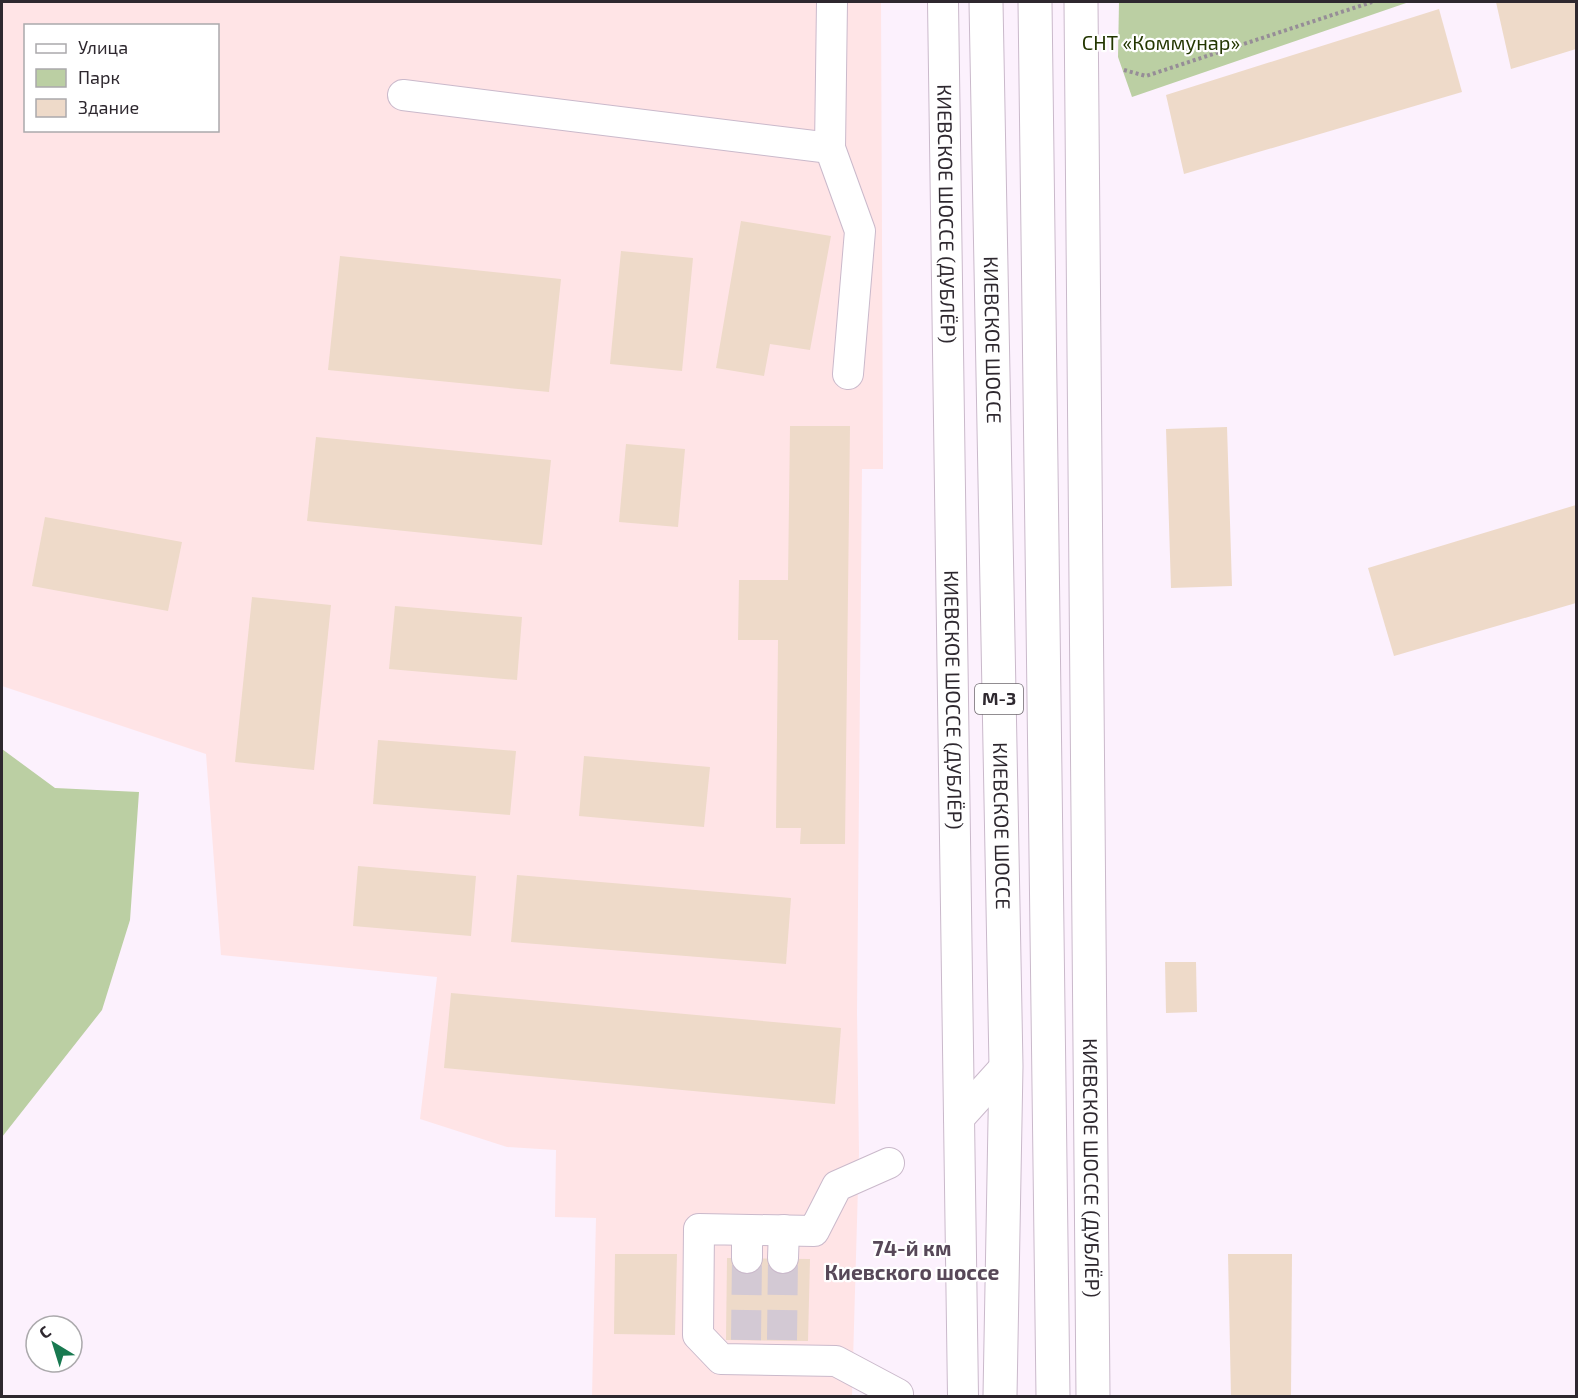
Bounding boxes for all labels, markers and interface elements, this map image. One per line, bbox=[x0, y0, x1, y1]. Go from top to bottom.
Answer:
legend bbox=[24, 24, 219, 132]
park label: СНТ «Коммунар» bbox=[1082, 30, 1240, 55]
text: Улица bbox=[78, 36, 128, 58]
text: Парк bbox=[78, 66, 120, 88]
street label: КИЕВСКОЕ ШОССЕ (ДУБЛЁР) bbox=[933, 84, 961, 344]
text: Здание bbox=[78, 96, 139, 118]
street label: КИЕВСКОЕ ШОССЕ bbox=[980, 256, 1007, 424]
street label: КИЕВСКОЕ ШОССЕ (ДУБЛЁР) bbox=[940, 570, 968, 830]
road number: М-3 bbox=[975, 684, 1023, 714]
street label: КИЕВСКОЕ ШОССЕ bbox=[989, 742, 1016, 910]
street label: КИЕВСКОЕ ШОССЕ (ДУБЛЁР) bbox=[1079, 1038, 1105, 1298]
district label: 74-й км Киевского шоссе bbox=[825, 1235, 1000, 1284]
north arrow bbox=[24, 1314, 84, 1374]
text: С bbox=[35, 1321, 54, 1342]

